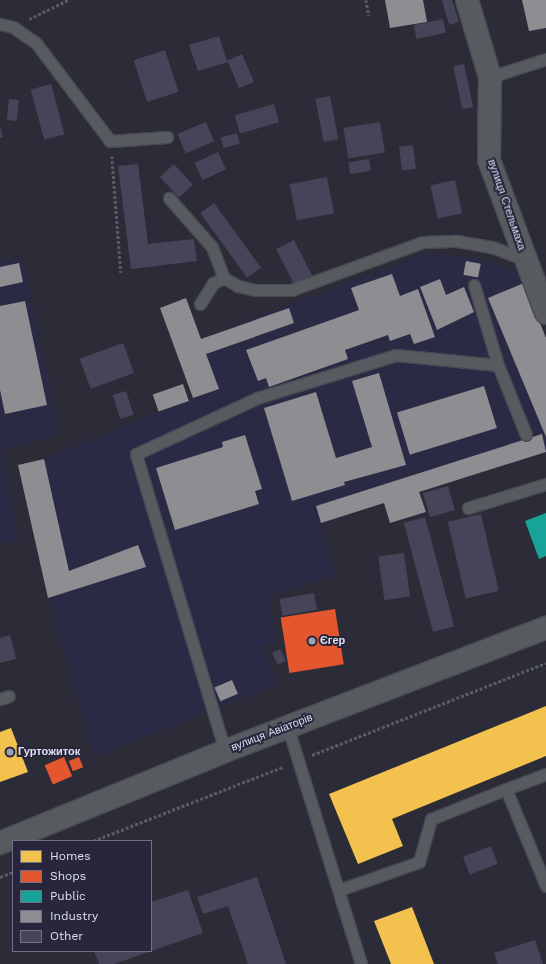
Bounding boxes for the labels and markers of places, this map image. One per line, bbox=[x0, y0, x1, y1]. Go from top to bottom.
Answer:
place label: Єгер bbox=[320, 634, 345, 648]
marker: Єгер bbox=[307, 636, 317, 646]
place label: Гуртожиток bbox=[18, 745, 80, 759]
marker: Гуртожиток bbox=[5, 747, 15, 757]

